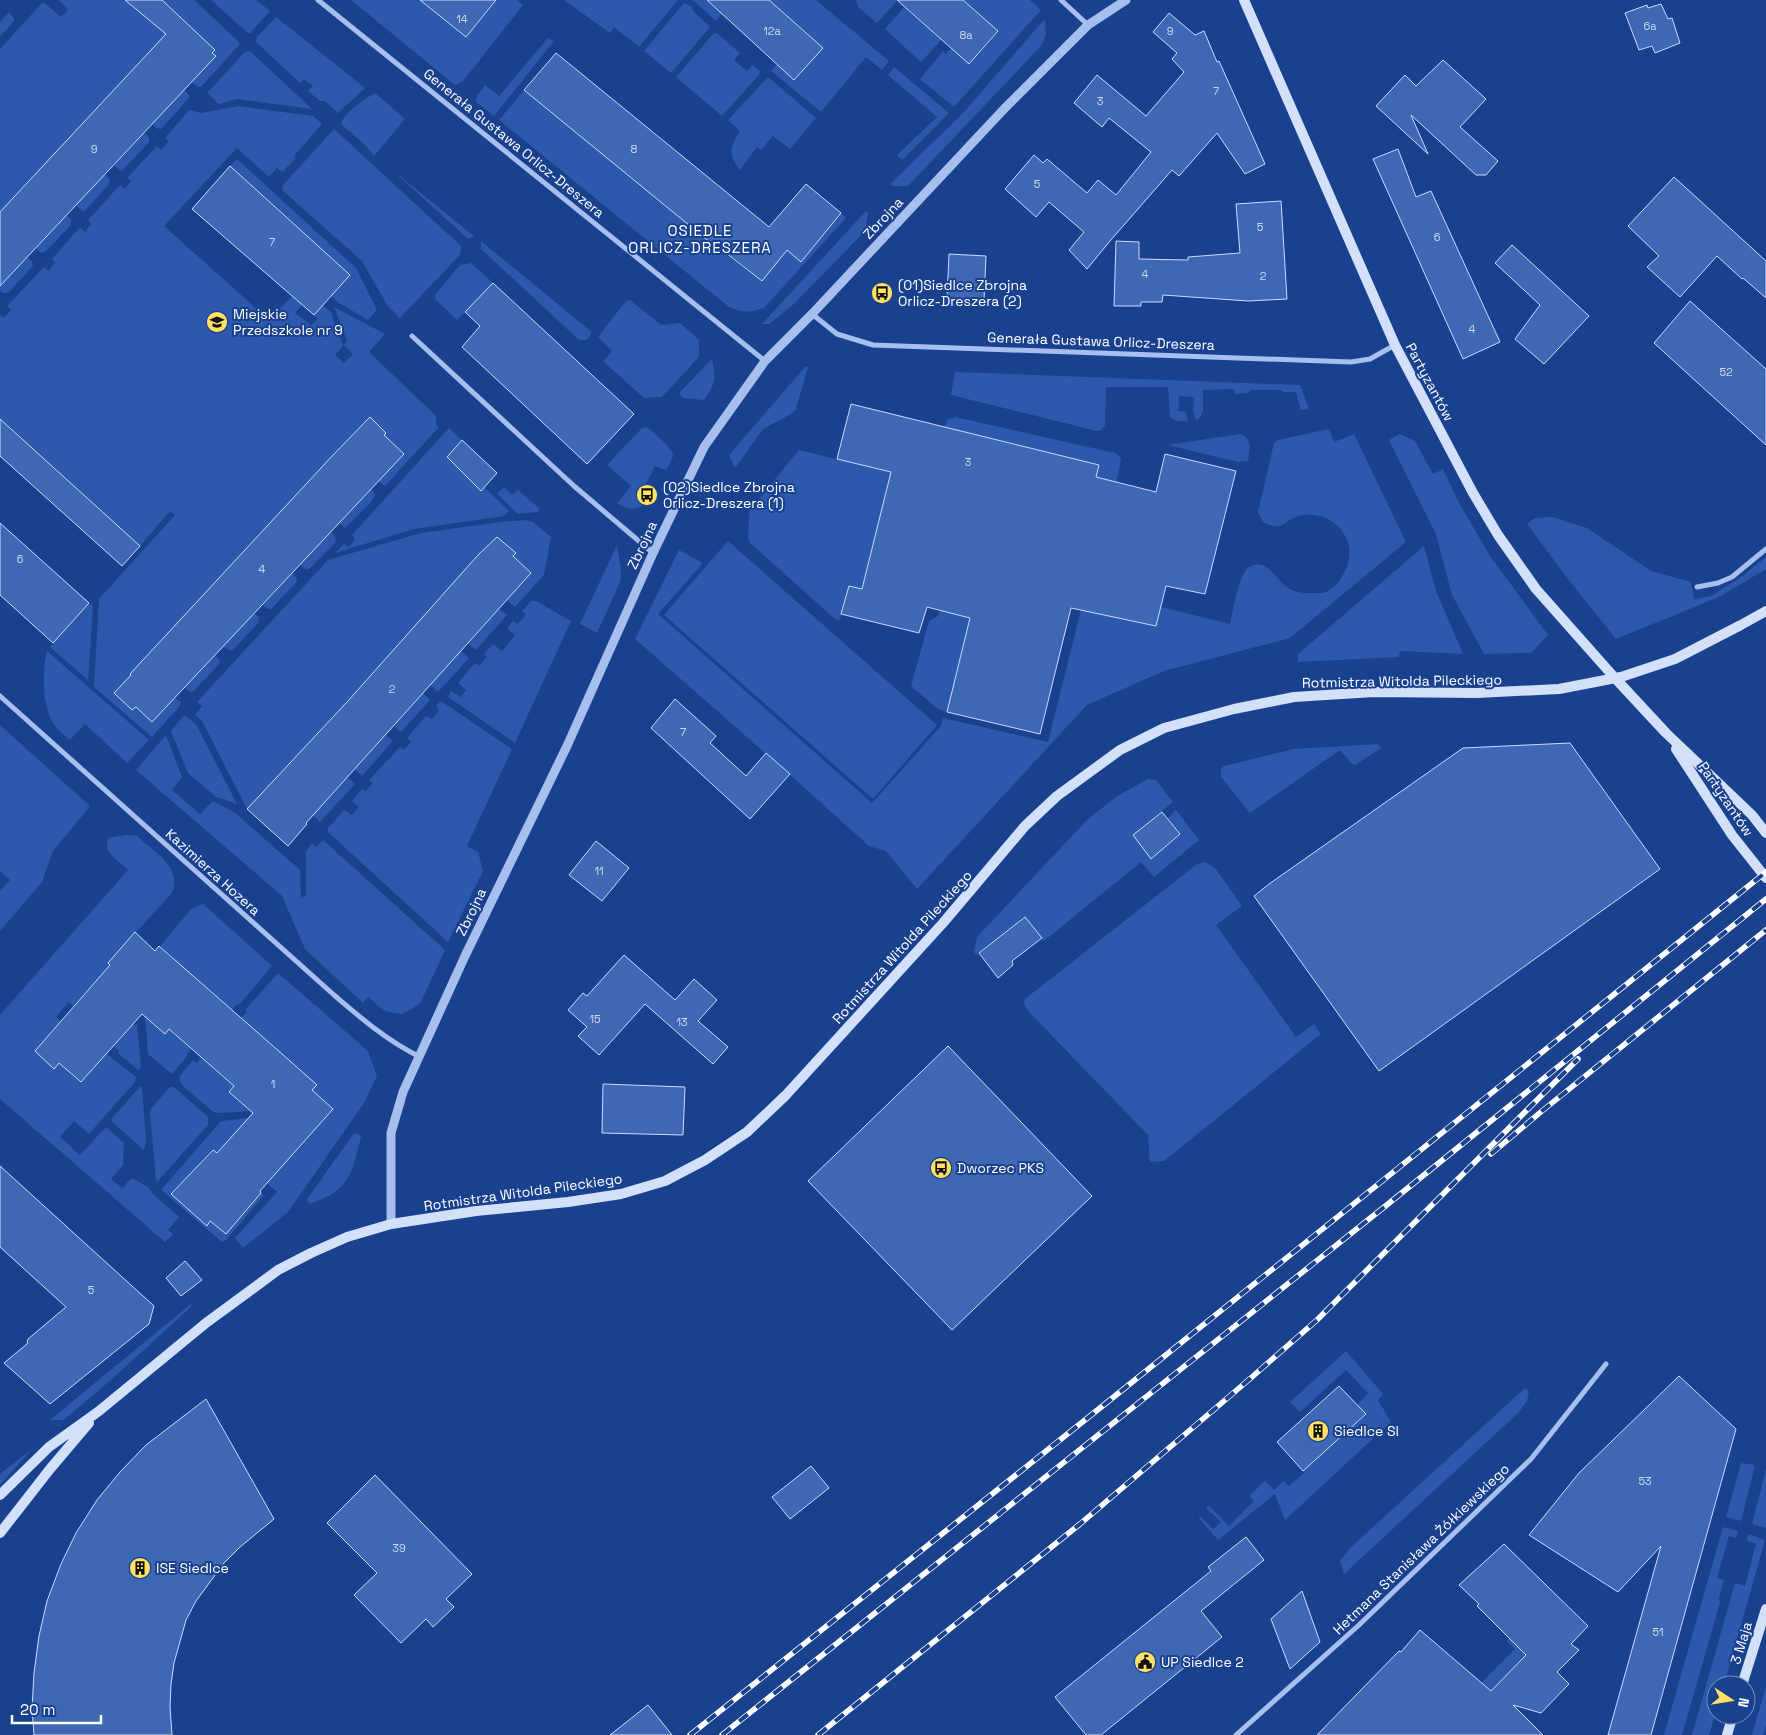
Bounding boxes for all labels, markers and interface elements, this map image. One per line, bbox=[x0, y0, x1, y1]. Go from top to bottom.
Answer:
house number: 14 bbox=[456, 12, 468, 26]
house number: 6a bbox=[1643, 19, 1657, 33]
house number: 12a bbox=[763, 24, 781, 38]
house number: 9 bbox=[1167, 24, 1174, 38]
house number: 8a bbox=[959, 28, 973, 42]
street label: Generała Gustawa Orlicz-Dreszera bbox=[420, 64, 608, 222]
house number: 7 bbox=[1213, 84, 1219, 98]
house number: 3 bbox=[1097, 94, 1104, 108]
house number: 9 bbox=[91, 142, 98, 156]
house number: 8 bbox=[631, 142, 638, 156]
house number: 5 bbox=[1034, 177, 1041, 191]
street label: Zbrojna bbox=[859, 193, 907, 243]
house number: 5 bbox=[1257, 220, 1264, 234]
district label: OSIEDLE ORLICZ-DRESZERA bbox=[628, 221, 772, 257]
house number: 6 bbox=[1434, 230, 1441, 244]
house number: 7 bbox=[269, 235, 275, 249]
house number: 4 bbox=[1142, 267, 1149, 281]
house number: 2 bbox=[1260, 269, 1267, 283]
place label: (01)Siedlce Zbrojna Orlicz-Dreszera (2) bbox=[898, 276, 1027, 310]
bus stop icon: (01)Siedlce Zbrojna Orlicz-Dreszera (2) bbox=[870, 281, 894, 305]
place label: Miejskie Przedszkole nr 9 bbox=[233, 305, 343, 339]
school or university icon: Miejskie Przedszkole nr 9 bbox=[205, 310, 229, 334]
house number: 4 bbox=[1469, 322, 1476, 336]
street label: Generała Gustawa Orlicz-Dreszera bbox=[987, 328, 1215, 354]
street label: Partyzantów bbox=[1402, 340, 1458, 424]
house number: 52 bbox=[1719, 365, 1733, 379]
house number: 3 bbox=[965, 455, 972, 469]
place label: (02)Siedlce Zbrojna Orlicz-Dreszera (1) bbox=[663, 478, 795, 512]
bus stop icon: (02)Siedlce Zbrojna Orlicz-Dreszera (1) bbox=[635, 483, 659, 507]
street label: Zbrojna bbox=[623, 518, 661, 572]
house number: 6 bbox=[17, 552, 24, 566]
house number: 4 bbox=[259, 562, 266, 576]
street label: Rotmistrza Witolda Pileckiego bbox=[1302, 670, 1502, 692]
house number: 2 bbox=[389, 682, 396, 696]
house number: 7 bbox=[680, 725, 686, 739]
street label: Partyzantów bbox=[1694, 758, 1758, 840]
street label: Kazimierza Hozera bbox=[162, 825, 264, 919]
house number: 11 bbox=[594, 864, 604, 878]
street label: Rotmistrza Witolda Pileckiego bbox=[828, 867, 976, 1027]
street label: Zbrojna bbox=[452, 885, 490, 939]
house number: 15 bbox=[589, 1012, 601, 1026]
house number: 13 bbox=[676, 1015, 688, 1029]
house number: 1 bbox=[271, 1077, 275, 1091]
bus stop icon: Dworzec PKS bbox=[929, 1156, 953, 1180]
place label: Dworzec PKS bbox=[957, 1159, 1044, 1177]
street label: Rotmistrza Witolda Pileckiego bbox=[423, 1169, 623, 1215]
house number: 5 bbox=[88, 1283, 95, 1297]
building icon: Siedlce Sl bbox=[1306, 1419, 1330, 1443]
place label: Siedlce Sl bbox=[1334, 1422, 1399, 1440]
street label: Hetmana Stanisława Żółkiewskiego bbox=[1329, 1460, 1513, 1638]
house number: 53 bbox=[1638, 1474, 1652, 1488]
house number: 39 bbox=[392, 1541, 406, 1555]
building icon: ISE Siedlce bbox=[128, 1556, 152, 1580]
place label: ISE Siedlce bbox=[156, 1559, 229, 1577]
street label: 3 Maja bbox=[1726, 1619, 1756, 1667]
house number: 51 bbox=[1652, 1625, 1664, 1639]
public building icon: UP Siedlce 2 bbox=[1133, 1650, 1157, 1674]
place label: UP Siedlce 2 bbox=[1161, 1653, 1244, 1671]
north arrow bbox=[1706, 1675, 1756, 1725]
scale bar bbox=[12, 1692, 101, 1724]
text: N bbox=[1734, 1696, 1753, 1709]
text: 20 m bbox=[20, 1700, 55, 1719]

